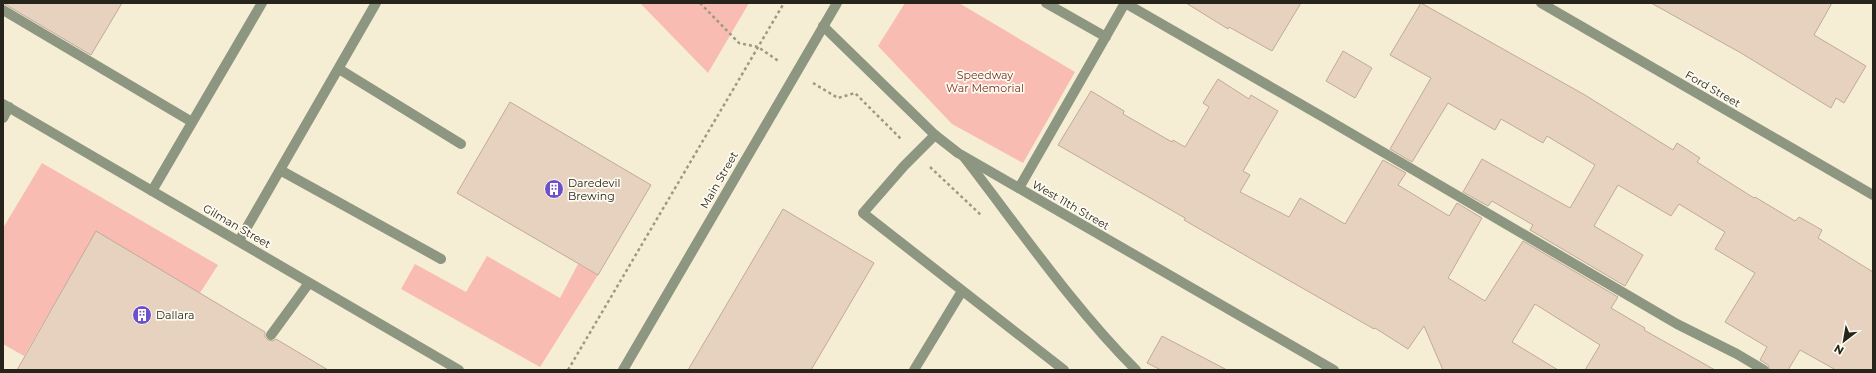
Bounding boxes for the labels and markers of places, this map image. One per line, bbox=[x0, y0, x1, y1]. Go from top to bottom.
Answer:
place label: Daredevil Brewing bbox=[568, 176, 620, 203]
building icon: Daredevil Brewing bbox=[543, 178, 565, 200]
building icon: Dallara bbox=[131, 304, 153, 326]
place label: Dallara bbox=[156, 308, 194, 322]

